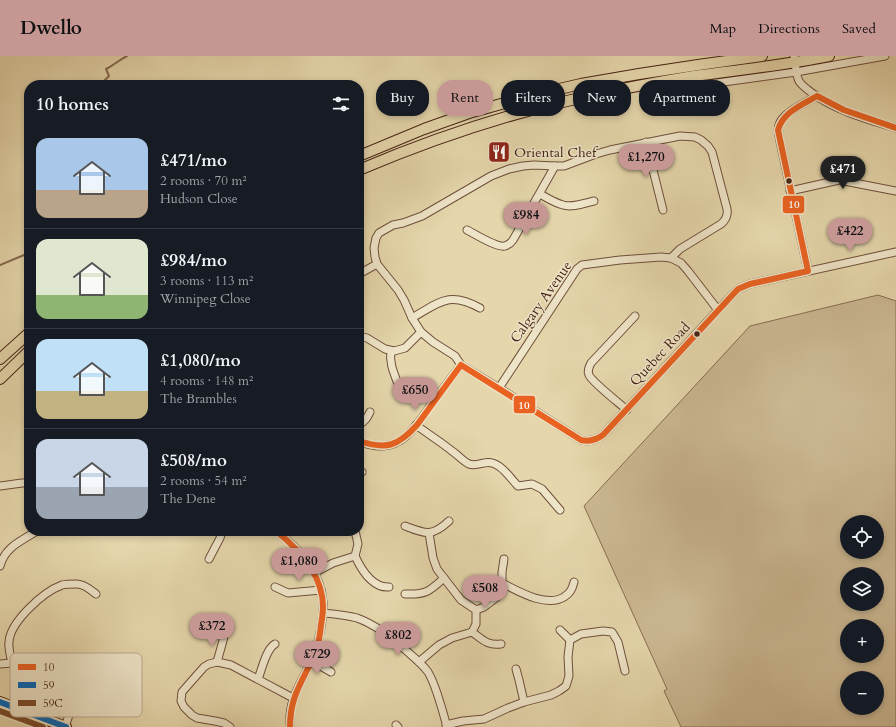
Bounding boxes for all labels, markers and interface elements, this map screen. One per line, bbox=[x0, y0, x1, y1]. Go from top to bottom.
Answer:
text: Dwello bbox=[20, 15, 82, 41]
text: Map bbox=[710, 19, 736, 38]
text: Directions bbox=[758, 19, 820, 38]
text: Saved bbox=[842, 19, 876, 38]
chip: Buy bbox=[376, 80, 429, 116]
chip: Rent bbox=[437, 80, 493, 116]
chip: Filters bbox=[501, 80, 565, 116]
chip: New bbox=[573, 80, 631, 116]
chip: Apartment bbox=[639, 80, 730, 116]
text: 10 homes bbox=[36, 93, 109, 116]
icon: filters bbox=[330, 93, 352, 115]
restaurant icon: Oriental Chef bbox=[486, 139, 512, 165]
place label: Oriental Chef bbox=[514, 143, 599, 162]
pin: £1,270 bbox=[613, 144, 679, 178]
text: £1,270 bbox=[627, 148, 665, 166]
text: £471/mo bbox=[160, 149, 227, 172]
icon: home bbox=[68, 154, 116, 202]
pin: £471 bbox=[819, 156, 867, 190]
text: £471 bbox=[829, 160, 857, 178]
text: 2 rooms · 70 m² bbox=[160, 172, 247, 190]
unlabelled marker bbox=[784, 176, 794, 186]
text: Hudson Close bbox=[160, 190, 238, 208]
line badge: 10 bbox=[782, 195, 805, 214]
text: 10 bbox=[788, 197, 800, 212]
pin: £984 bbox=[502, 202, 550, 236]
text: £984 bbox=[512, 206, 540, 224]
pin: £422 bbox=[826, 218, 874, 252]
text: £422 bbox=[836, 222, 864, 240]
text: £984/mo bbox=[160, 249, 227, 272]
icon: home bbox=[68, 255, 116, 303]
street label: Calgary Avenue bbox=[506, 257, 576, 347]
text: 3 rooms · 113 m² bbox=[160, 272, 253, 290]
text: Winnipeg Close bbox=[160, 290, 251, 308]
street label: Quebec Road bbox=[625, 318, 695, 390]
unlabelled marker bbox=[692, 329, 702, 339]
text: £1,080/mo bbox=[160, 349, 241, 372]
icon: home bbox=[68, 355, 116, 403]
text: 4 rooms · 148 m² bbox=[160, 372, 253, 390]
pin: £650 bbox=[391, 377, 439, 411]
text: £650 bbox=[401, 381, 429, 399]
text: The Brambles bbox=[160, 390, 237, 408]
line badge: 10 bbox=[513, 395, 536, 414]
text: 10 bbox=[518, 398, 530, 413]
text: £508/mo bbox=[160, 449, 227, 472]
icon: home bbox=[68, 455, 116, 503]
text: 2 rooms · 54 m² bbox=[160, 472, 247, 490]
text: The Dene bbox=[160, 490, 216, 508]
map controls bbox=[840, 515, 884, 715]
button: locate bbox=[840, 515, 884, 559]
pin: £1,080 bbox=[266, 548, 332, 582]
text: £1,080 bbox=[280, 552, 318, 570]
button: layers bbox=[840, 567, 884, 611]
pin: £508 bbox=[461, 575, 509, 609]
text: £508 bbox=[471, 579, 499, 597]
pin: £372 bbox=[188, 613, 236, 647]
text: £372 bbox=[198, 617, 226, 635]
button: + bbox=[840, 619, 884, 663]
pin: £802 bbox=[374, 622, 422, 656]
text: £802 bbox=[384, 626, 412, 644]
pin: £729 bbox=[293, 641, 341, 675]
text: £729 bbox=[303, 645, 331, 663]
legend bbox=[10, 653, 142, 717]
text: 10 bbox=[43, 660, 55, 675]
button: − bbox=[840, 671, 884, 715]
text: 59 bbox=[43, 678, 55, 693]
text: 59C bbox=[43, 696, 63, 711]

